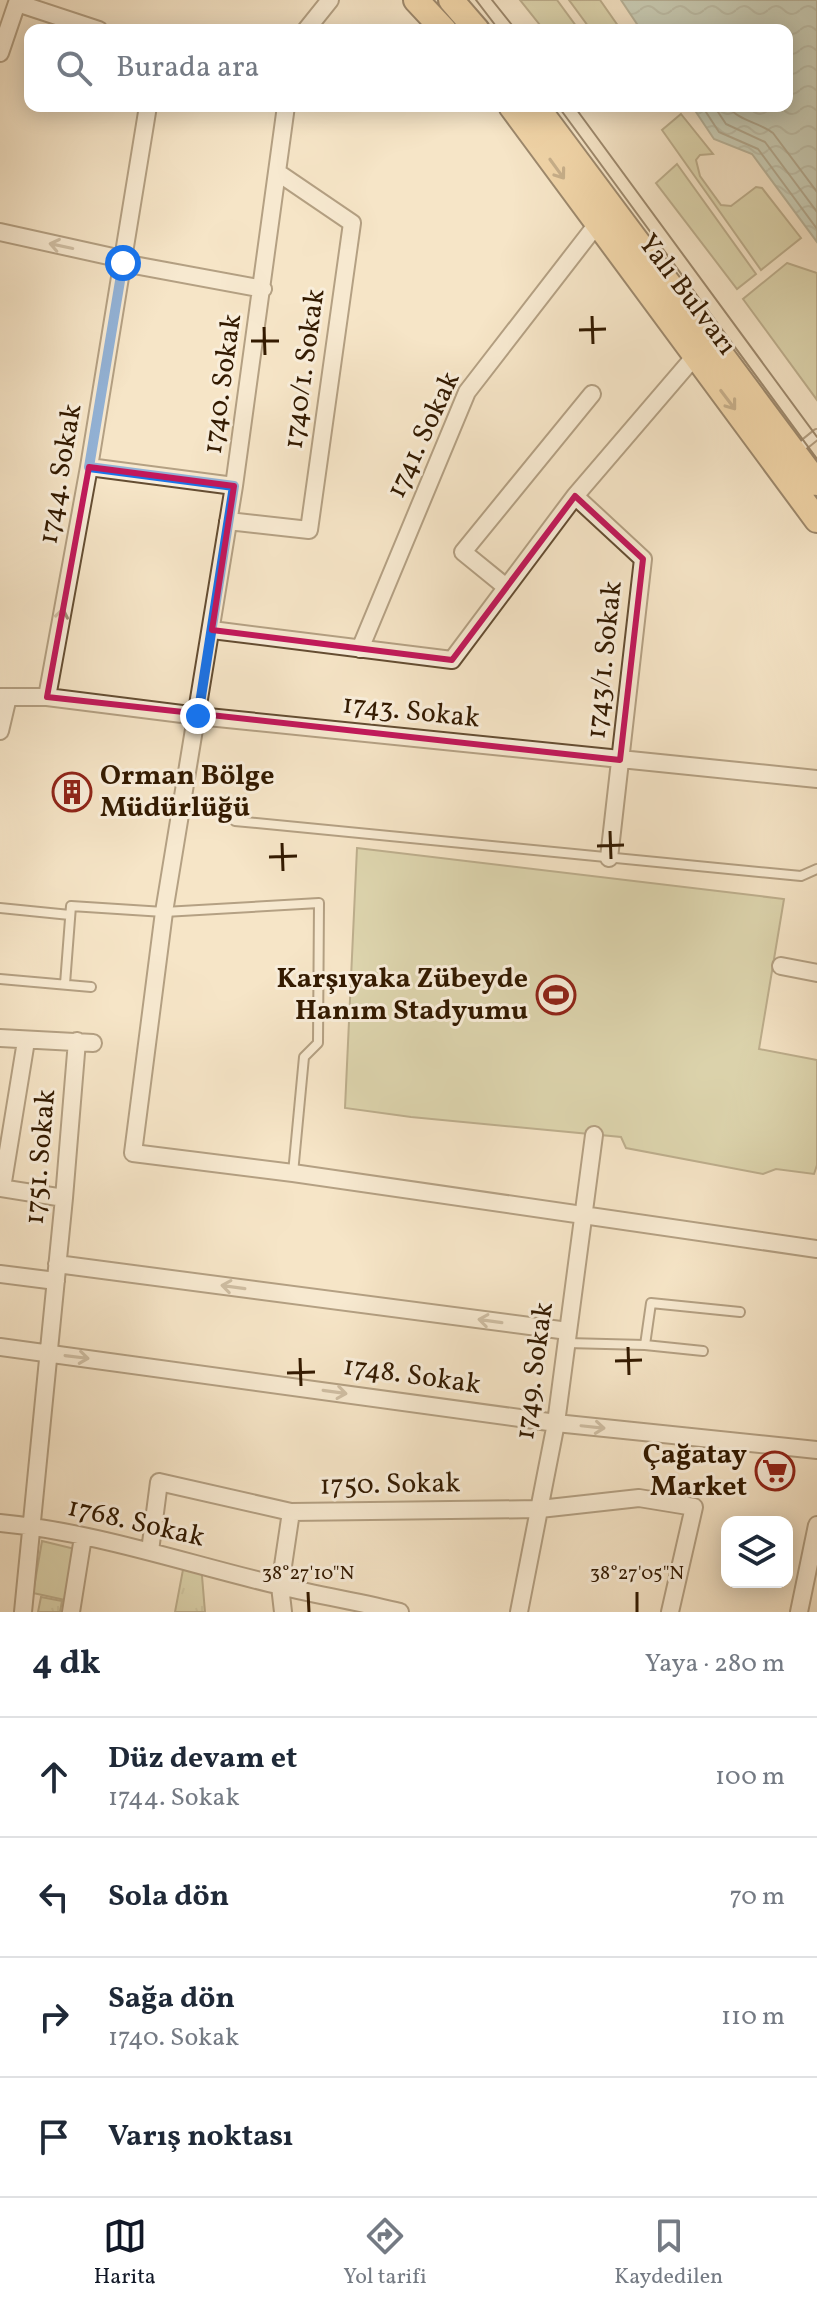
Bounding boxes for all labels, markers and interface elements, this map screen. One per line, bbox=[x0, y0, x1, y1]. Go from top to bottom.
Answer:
search box bbox=[24, 24, 793, 112]
icon: search bbox=[52, 46, 96, 90]
text: Burada ara bbox=[116, 47, 259, 89]
one-way arrow bbox=[549, 157, 565, 179]
street label: Yalı Bulvarı bbox=[628, 226, 746, 364]
one-way arrow bbox=[49, 238, 74, 253]
route start bbox=[105, 245, 141, 281]
street label: 1740/1. Sokak bbox=[274, 286, 336, 452]
street label: 1740. Sokak bbox=[194, 311, 252, 457]
street label: 1741. Sokak bbox=[378, 365, 470, 505]
one-way arrow bbox=[720, 389, 736, 411]
street label: 1744. Sokak bbox=[29, 401, 93, 547]
street label: 1743/1. Sokak bbox=[577, 579, 633, 741]
one-way arrow bbox=[55, 608, 70, 634]
street label: 1743. Sokak bbox=[340, 685, 482, 739]
route end bbox=[180, 698, 216, 734]
place label: Orman Bölge Müdürlüğü bbox=[100, 757, 274, 828]
building icon: Orman Bölge Müdürlüğü bbox=[51, 771, 93, 813]
place label: Karşıyaka Zübeyde Hanım Stadyumu bbox=[277, 960, 528, 1031]
sports icon: Karşıyaka Zübeyde Hanım Stadyumu bbox=[535, 974, 577, 1016]
street label: 1751. Sokak bbox=[16, 1088, 66, 1226]
one-way arrow bbox=[220, 1279, 246, 1294]
street label: 1749. Sokak bbox=[506, 1300, 564, 1442]
one-way arrow bbox=[478, 1313, 503, 1328]
street label: 1748. Sokak bbox=[341, 1347, 483, 1405]
one-way arrow bbox=[63, 1349, 90, 1364]
one-way arrow bbox=[322, 1385, 347, 1400]
one-way arrow bbox=[579, 1419, 606, 1434]
place label: Çağatay Market bbox=[643, 1436, 747, 1507]
supermarket icon: Çağatay Market bbox=[754, 1450, 796, 1492]
street label: 1750. Sokak bbox=[319, 1464, 461, 1506]
street label: 1768. Sokak bbox=[64, 1488, 208, 1558]
map controls bbox=[721, 1516, 793, 1588]
button: layers bbox=[721, 1516, 793, 1588]
text: 38°27'10"N bbox=[262, 1560, 354, 1588]
text: 38°27'05"N bbox=[590, 1560, 684, 1588]
text: 4 dk bbox=[32, 1641, 101, 1688]
text: Yaya · 280 m bbox=[645, 1646, 785, 1682]
text: Düz devam et bbox=[108, 1738, 297, 1780]
icon: ahead bbox=[32, 1755, 76, 1799]
text: 100 m bbox=[715, 1759, 785, 1795]
text: 1744. Sokak bbox=[108, 1780, 240, 1816]
icon: left bbox=[32, 1875, 76, 1919]
text: Sola dön bbox=[108, 1876, 229, 1918]
text: 70 m bbox=[730, 1879, 785, 1915]
text: Sağa dön bbox=[108, 1978, 235, 2020]
icon: right bbox=[32, 1995, 76, 2039]
text: 110 m bbox=[721, 1999, 785, 2035]
text: 1740. Sokak bbox=[108, 2020, 239, 2056]
icon: arrive bbox=[32, 2115, 76, 2159]
text: Varış noktası bbox=[108, 2116, 293, 2158]
tab: Harita bbox=[94, 2214, 156, 2293]
tab: Yol tarifi bbox=[343, 2214, 427, 2293]
tab: Kaydedilen bbox=[614, 2214, 723, 2293]

